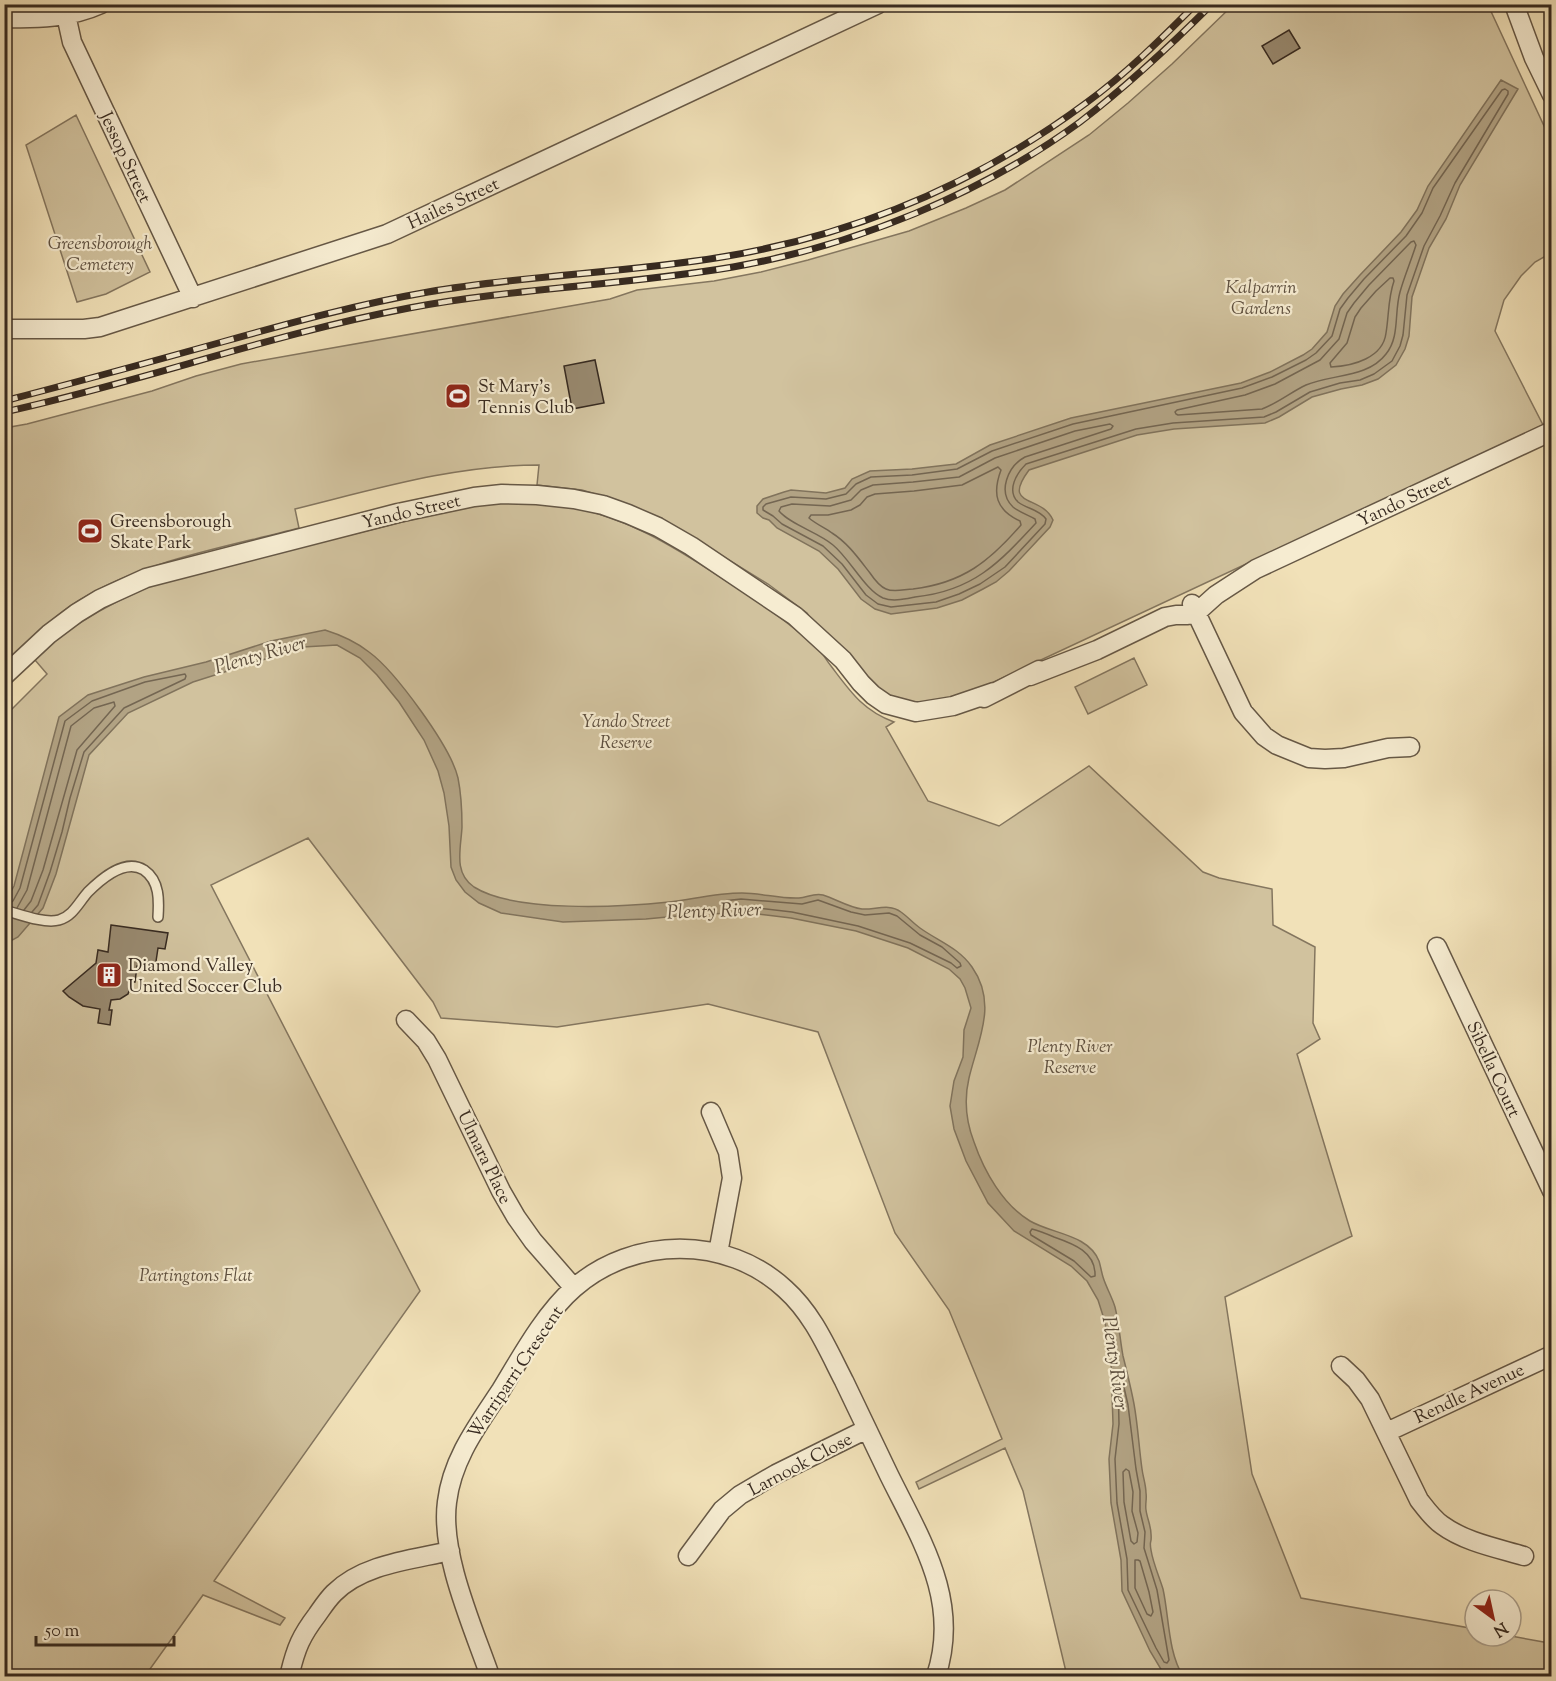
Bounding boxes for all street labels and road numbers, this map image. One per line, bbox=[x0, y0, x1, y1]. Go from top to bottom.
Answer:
street label: Jessop Street bbox=[91, 107, 157, 208]
street label: Hailes Street bbox=[404, 172, 504, 237]
street label: Yando Street bbox=[1354, 469, 1456, 535]
street label: Yando Street bbox=[360, 489, 463, 537]
street label: Sibella Court bbox=[1459, 1018, 1526, 1122]
street label: Ulmara Place bbox=[449, 1107, 517, 1209]
street label: Warriparri Crescent bbox=[462, 1301, 571, 1445]
street label: Rendle Avenue bbox=[1411, 1358, 1529, 1432]
street label: Larnook Close bbox=[744, 1428, 857, 1504]

